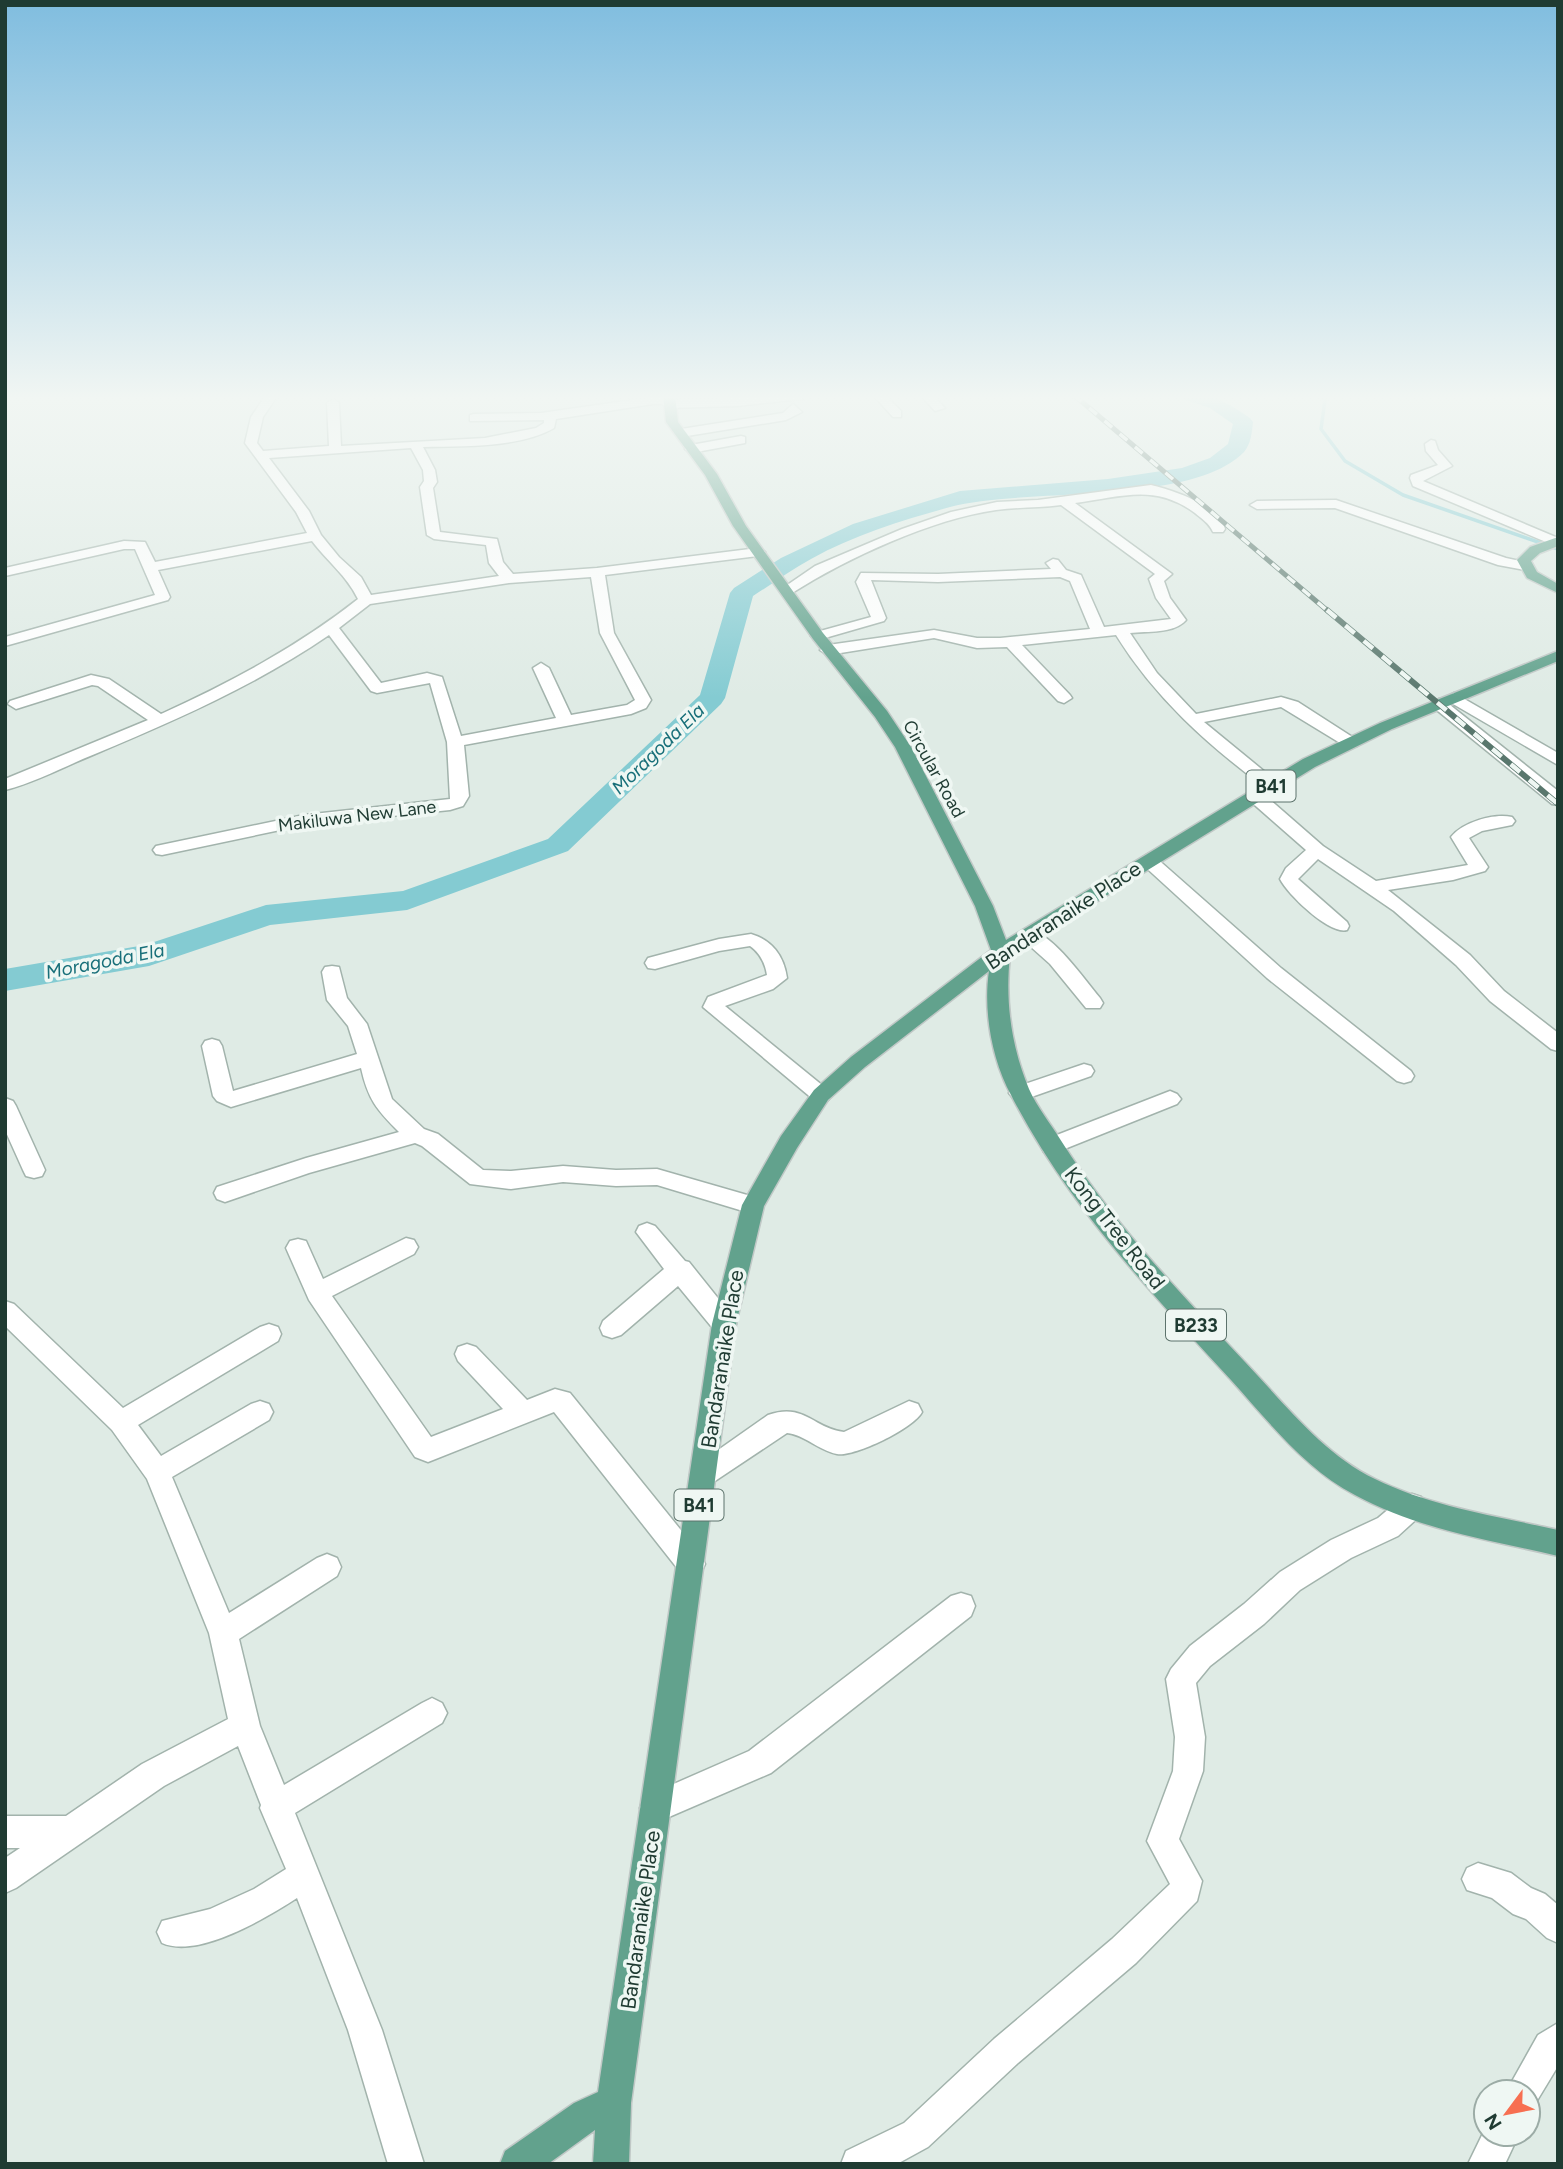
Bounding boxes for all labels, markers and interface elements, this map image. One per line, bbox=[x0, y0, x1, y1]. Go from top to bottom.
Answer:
water label: Moragoda Ela bbox=[607, 699, 709, 799]
street label: Circular Road bbox=[898, 716, 970, 822]
road number: B41 bbox=[1246, 771, 1296, 802]
street label: Makiluwa New Lane bbox=[277, 795, 438, 837]
street label: Bandaranaike Place bbox=[981, 855, 1145, 975]
water label: Moragoda Ela bbox=[44, 938, 166, 984]
street label: Kong Tree Road bbox=[1060, 1162, 1170, 1294]
street label: Bandaranaike Place bbox=[696, 1268, 748, 1450]
road number: B233 bbox=[1166, 1310, 1226, 1340]
road number: B41 bbox=[674, 1490, 724, 1520]
street label: Bandaranaike Place bbox=[615, 1829, 665, 2011]
north arrow bbox=[1472, 2078, 1542, 2148]
text: N bbox=[1479, 2109, 1507, 2134]

